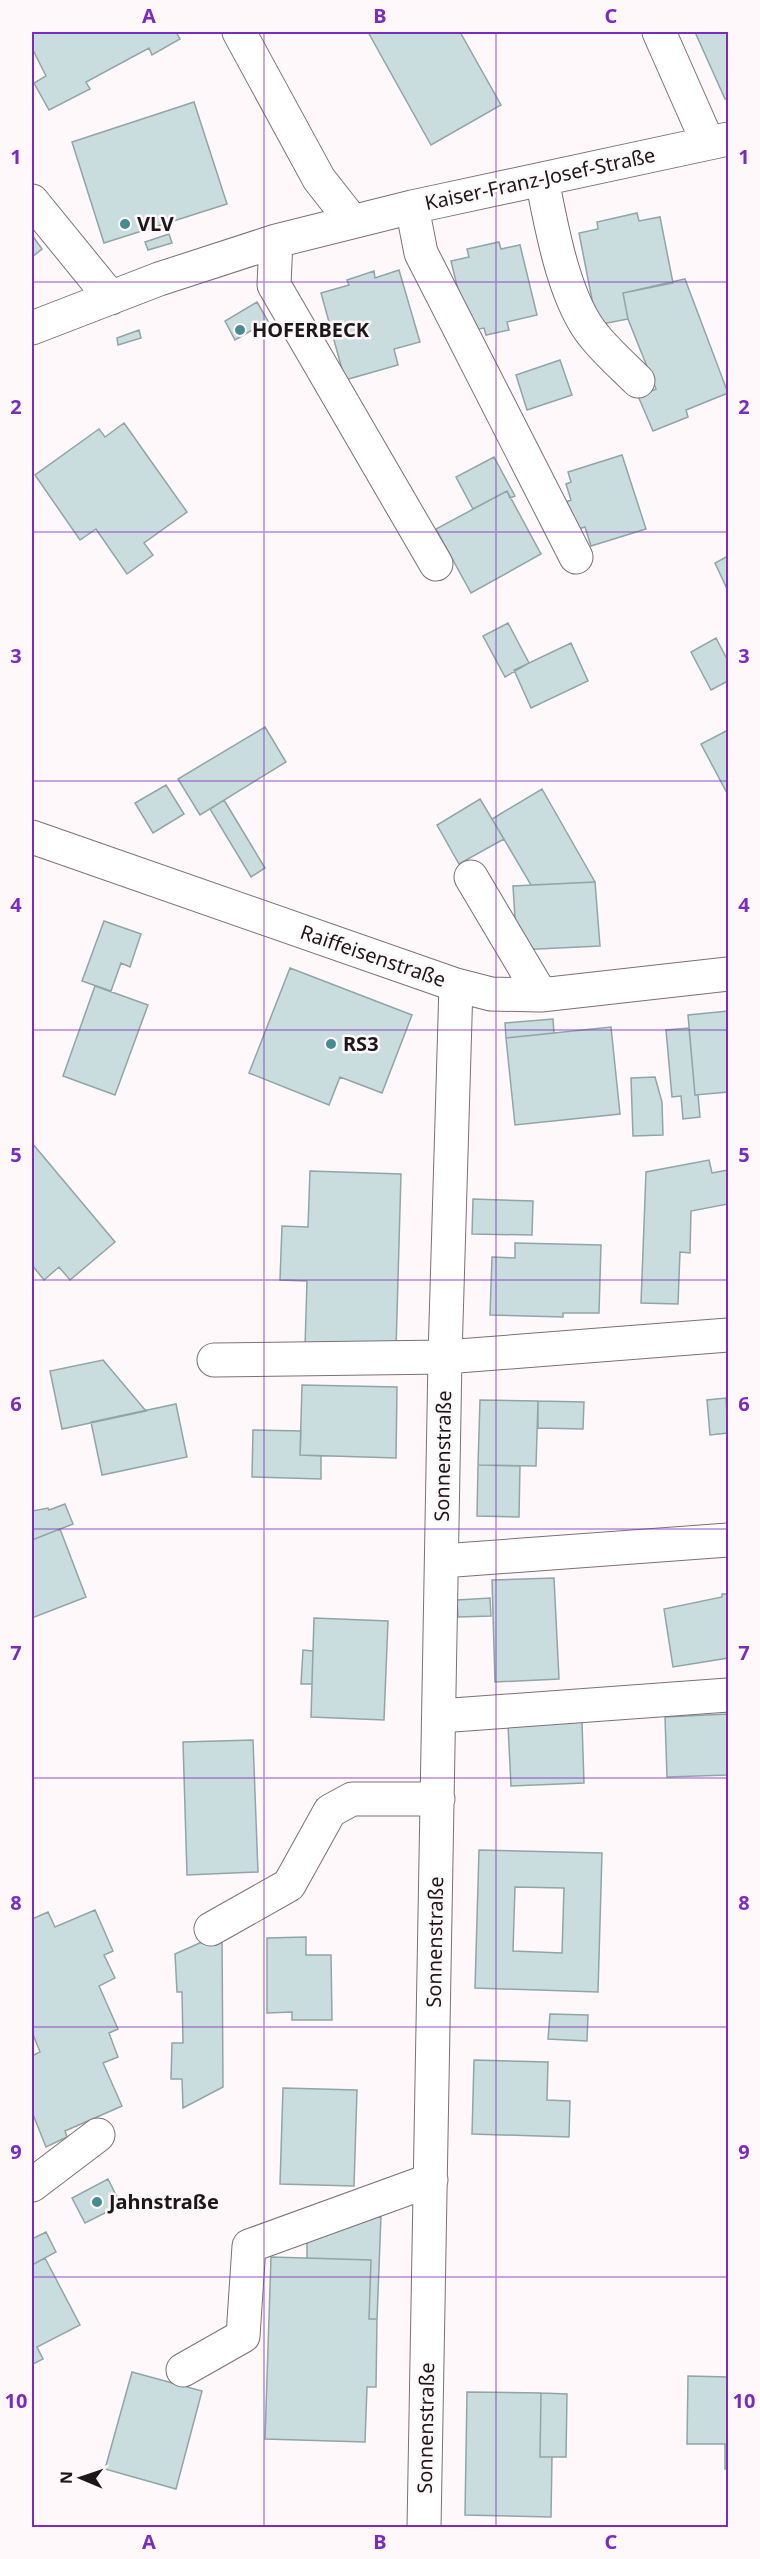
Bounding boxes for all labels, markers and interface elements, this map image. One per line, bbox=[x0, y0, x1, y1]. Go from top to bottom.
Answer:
text: A bbox=[142, 2, 156, 29]
text: B bbox=[373, 2, 387, 29]
text: C bbox=[605, 2, 618, 29]
street label: Kaiser-Franz-Josef-Straße bbox=[422, 141, 658, 216]
text: 1 bbox=[10, 143, 22, 170]
text: 1 bbox=[738, 143, 750, 170]
place label: VLV bbox=[137, 210, 174, 237]
marker: VLV bbox=[118, 217, 132, 231]
place label: HOFERBECK bbox=[252, 316, 370, 343]
marker: HOFERBECK bbox=[233, 323, 247, 337]
text: 2 bbox=[10, 393, 22, 420]
text: 2 bbox=[738, 393, 750, 420]
text: 3 bbox=[10, 642, 22, 669]
text: 3 bbox=[738, 642, 750, 669]
text: 4 bbox=[10, 891, 22, 918]
text: 4 bbox=[738, 891, 750, 918]
street label: Raiffeisenstraße bbox=[297, 918, 449, 993]
place label: RS3 bbox=[343, 1030, 379, 1057]
marker: RS3 bbox=[324, 1037, 338, 1051]
text: 5 bbox=[10, 1141, 22, 1168]
text: 5 bbox=[738, 1141, 750, 1168]
text: 6 bbox=[10, 1390, 22, 1417]
street label: Sonnenstraße bbox=[428, 1390, 457, 1522]
text: 6 bbox=[738, 1390, 750, 1417]
text: 7 bbox=[10, 1639, 22, 1666]
text: 7 bbox=[738, 1639, 750, 1666]
street label: Sonnenstraße bbox=[420, 1876, 449, 2008]
text: 8 bbox=[10, 1889, 22, 1916]
text: 8 bbox=[738, 1889, 750, 1916]
text: 9 bbox=[10, 2138, 22, 2165]
text: 9 bbox=[738, 2138, 750, 2165]
place label: Jahnstraße bbox=[107, 2188, 219, 2215]
marker: Jahnstraße bbox=[90, 2195, 104, 2209]
street label: Sonnenstraße bbox=[411, 2362, 440, 2494]
text: 10 bbox=[5, 2387, 27, 2414]
text: 10 bbox=[733, 2387, 755, 2414]
north arrow bbox=[51, 2448, 111, 2508]
text: N bbox=[55, 2471, 77, 2484]
text: A bbox=[142, 2528, 156, 2555]
text: B bbox=[373, 2528, 387, 2555]
text: C bbox=[605, 2528, 618, 2555]

